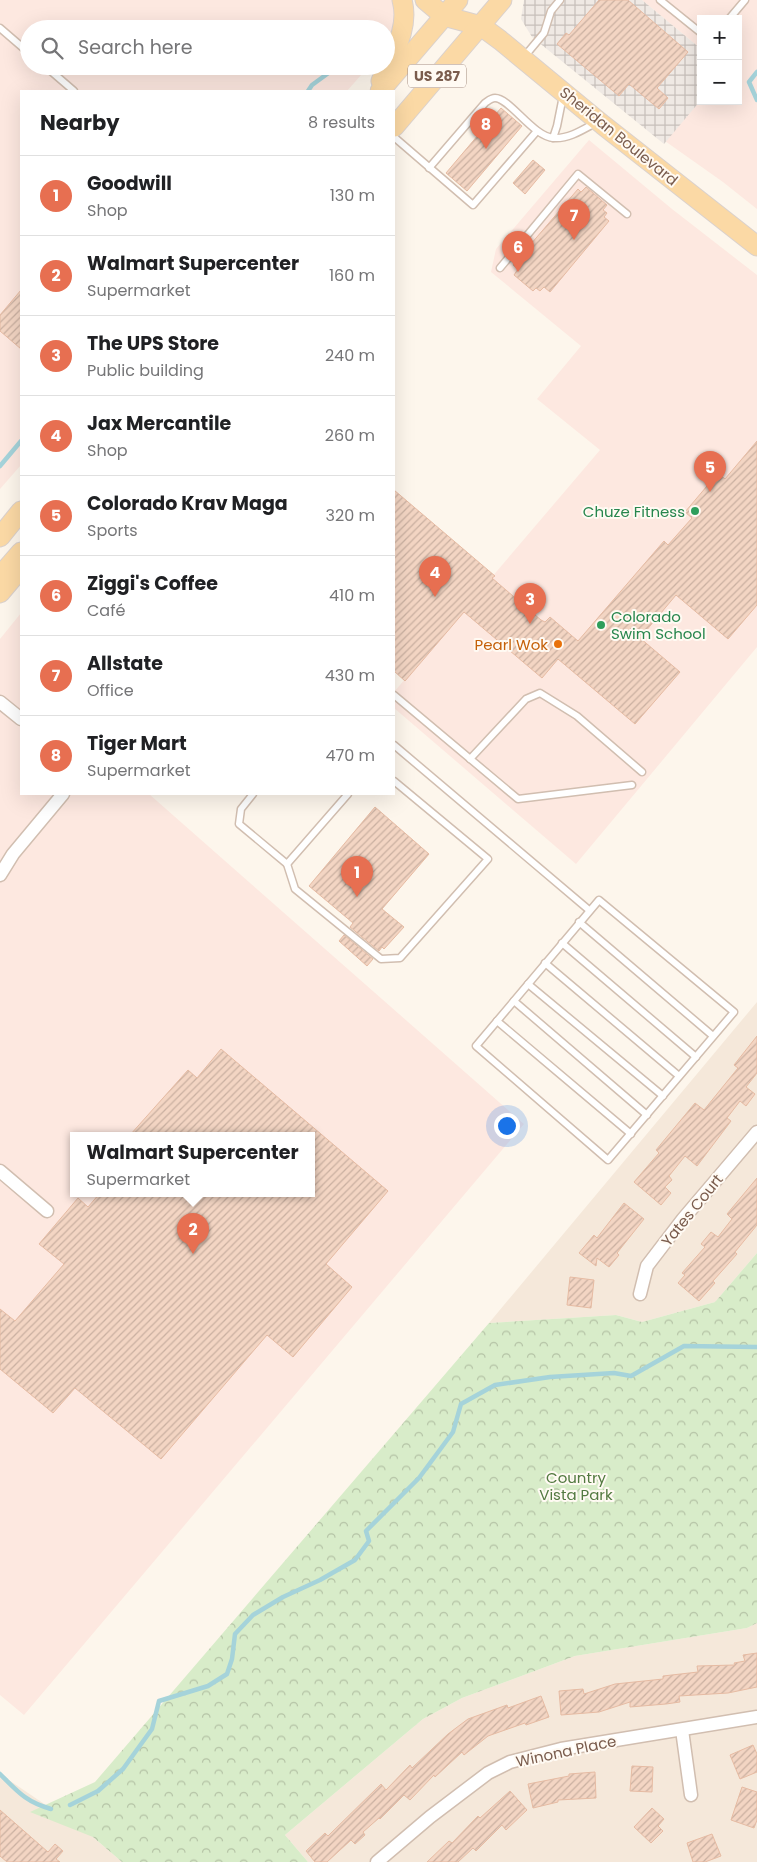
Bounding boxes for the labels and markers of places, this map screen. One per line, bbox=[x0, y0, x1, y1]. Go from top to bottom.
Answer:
pin: 8 bbox=[470, 108, 502, 149]
pin: 7 bbox=[558, 199, 590, 240]
pin: 6 bbox=[502, 231, 534, 272]
pin: 5 bbox=[694, 451, 726, 492]
place label: Chuze Fitness bbox=[583, 501, 685, 522]
marker: Chuze Fitness bbox=[689, 505, 701, 517]
pin: 4 bbox=[419, 556, 451, 597]
pin: 3 bbox=[514, 583, 546, 624]
place label: Colorado Swim School bbox=[611, 606, 706, 644]
marker: Colorado Swim School bbox=[595, 619, 607, 631]
place label: Pearl Wok bbox=[475, 634, 548, 655]
marker: Pearl Wok bbox=[552, 638, 564, 650]
pin: 1 bbox=[341, 856, 373, 897]
pin: 2 bbox=[177, 1213, 209, 1254]

